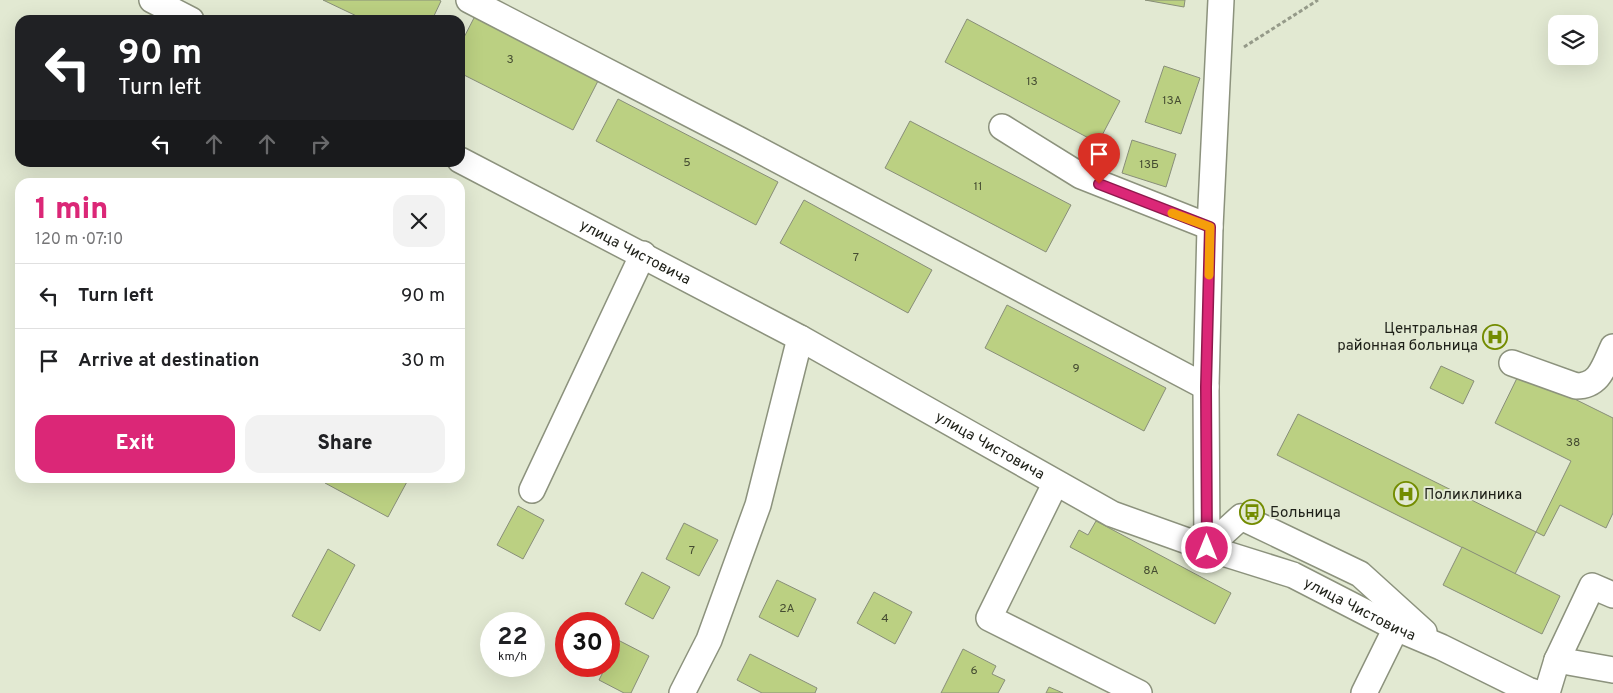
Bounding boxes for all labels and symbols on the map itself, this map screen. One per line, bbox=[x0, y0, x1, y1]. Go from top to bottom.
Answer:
house number: 3 bbox=[506, 52, 514, 68]
house number: 13 bbox=[1026, 74, 1038, 90]
house number: 13А bbox=[1162, 93, 1182, 109]
pin bbox=[1078, 133, 1120, 184]
house number: 5 bbox=[683, 155, 691, 171]
house number: 13Б bbox=[1139, 157, 1159, 173]
house number: 11 bbox=[974, 179, 982, 195]
street label: улица Чистовича bbox=[576, 216, 693, 290]
house number: 7 bbox=[853, 250, 859, 266]
place label: Центральная районная больница bbox=[1337, 320, 1478, 356]
hospital icon: Центральная районная больница bbox=[1482, 324, 1508, 350]
house number: 9 bbox=[1072, 361, 1080, 377]
street label: улица Чистовича bbox=[931, 408, 1047, 485]
house number: 38 bbox=[1566, 435, 1580, 451]
hospital icon: Поликлиника bbox=[1393, 481, 1419, 507]
place label: Поликлиника bbox=[1424, 486, 1522, 505]
bus stop icon: Больница bbox=[1239, 499, 1265, 525]
place label: Больница bbox=[1270, 504, 1341, 523]
position arrow bbox=[1180, 521, 1232, 573]
house number: 7 bbox=[689, 543, 695, 559]
house number: 8А bbox=[1143, 563, 1159, 579]
street label: улица Чистовича bbox=[1300, 574, 1418, 646]
house number: 2А bbox=[779, 601, 795, 617]
house number: 4 bbox=[881, 611, 889, 627]
speed limit sign: 30 bbox=[555, 612, 620, 677]
house number: 6 bbox=[970, 663, 978, 679]

